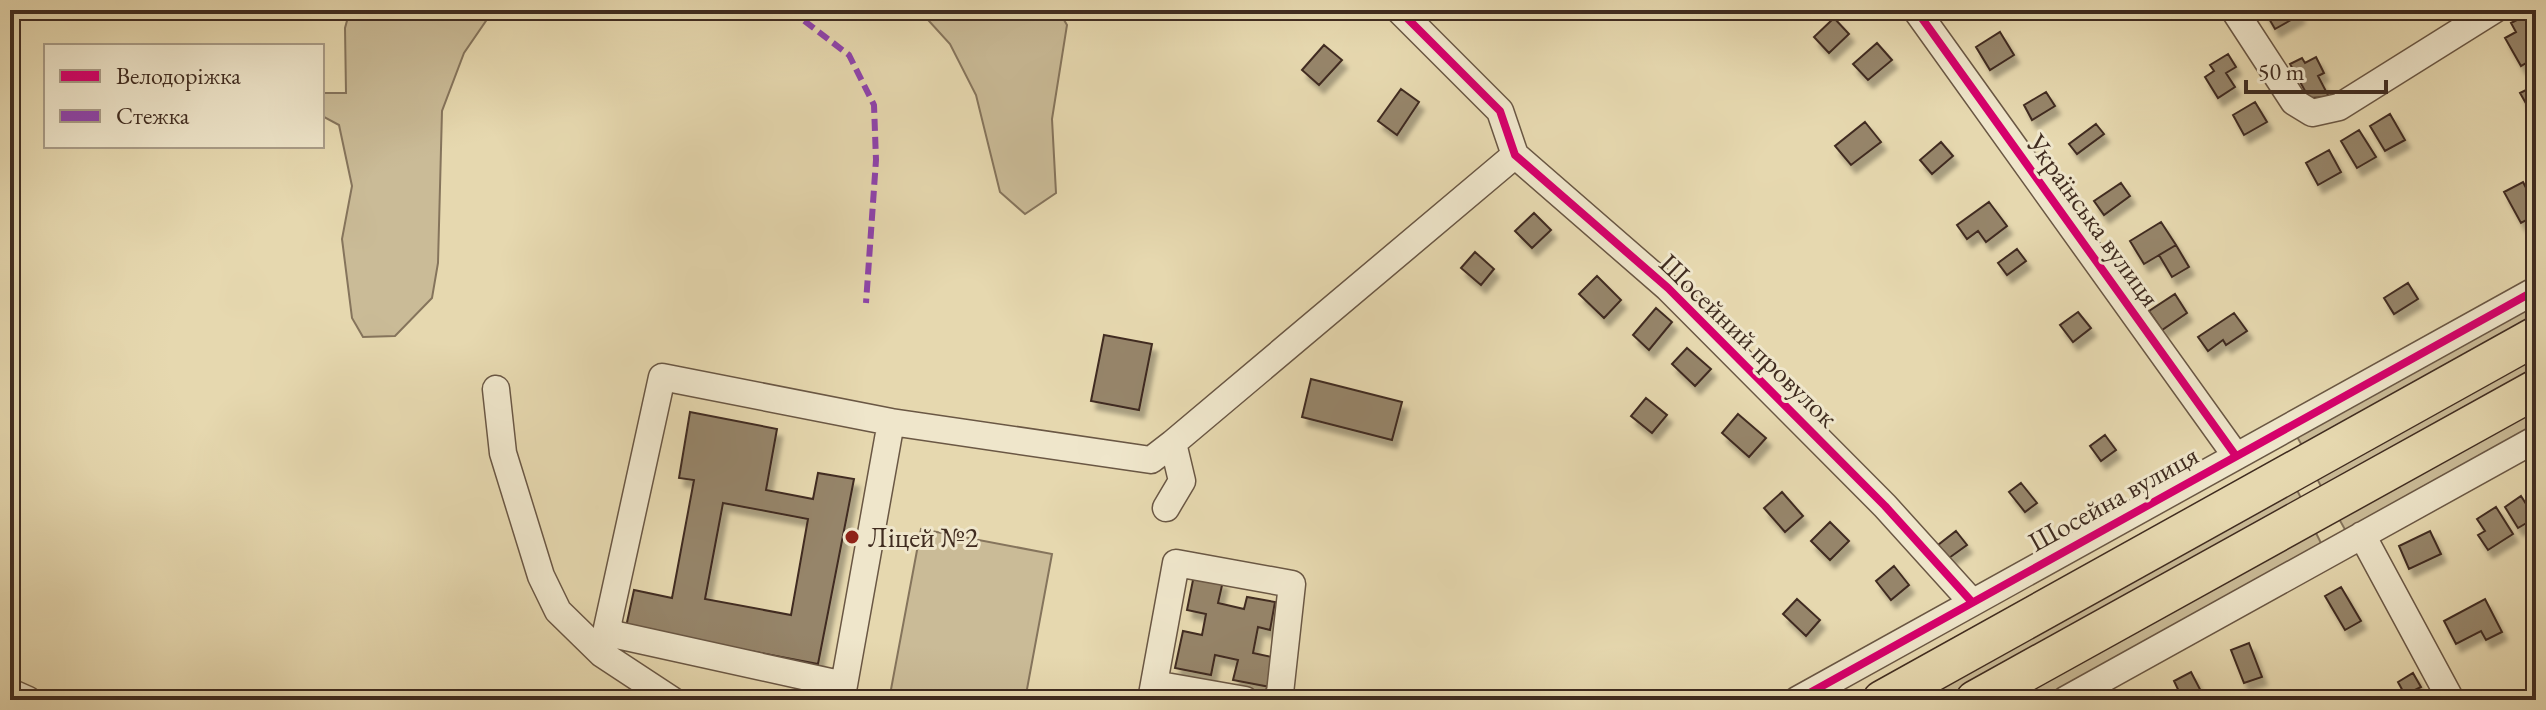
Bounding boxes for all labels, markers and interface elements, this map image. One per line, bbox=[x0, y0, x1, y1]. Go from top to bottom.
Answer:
legend bbox=[44, 44, 324, 148]
scale bar bbox=[2246, 44, 2386, 94]
text: 50 m bbox=[2258, 56, 2305, 87]
text: Велодоріжка bbox=[116, 60, 241, 91]
text: Стежка bbox=[116, 100, 190, 131]
street label: Українська вулиця bbox=[2019, 126, 2169, 314]
street label: Шосейний провулок bbox=[1652, 245, 1846, 435]
street label: Шосейна вулиця bbox=[2022, 436, 2204, 560]
place label: Ліцей №2 bbox=[868, 519, 979, 555]
marker: Ліцей №2 bbox=[843, 528, 861, 546]

